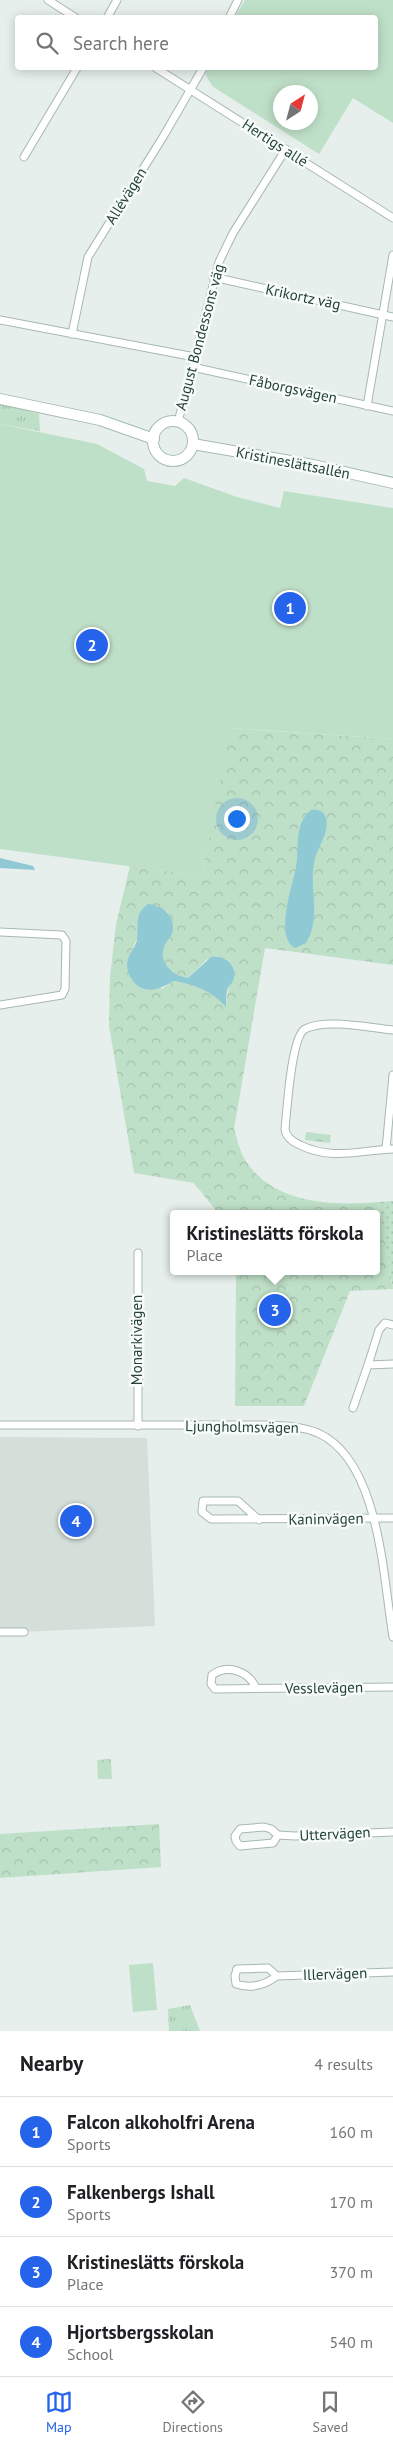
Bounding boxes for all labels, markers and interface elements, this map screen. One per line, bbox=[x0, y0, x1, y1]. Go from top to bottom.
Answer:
search box bbox=[15, 15, 378, 70]
icon: search bbox=[33, 29, 61, 57]
text: Search here bbox=[73, 31, 169, 55]
north arrow bbox=[273, 85, 318, 130]
street label: Hertigs allé bbox=[239, 114, 312, 171]
street label: Allévägen bbox=[101, 164, 150, 228]
street label: August Bondessons väg bbox=[171, 262, 228, 412]
street label: Krikortz väg bbox=[264, 279, 342, 314]
street label: Fåborgsvägen bbox=[247, 370, 339, 407]
street label: Kristineslättsallén bbox=[234, 442, 352, 483]
pin: 1 bbox=[274, 589, 306, 627]
pin: 2 bbox=[76, 626, 108, 664]
your location bbox=[224, 806, 250, 832]
popup bbox=[170, 1210, 380, 1275]
text: Kristineslätts förskola bbox=[186, 1221, 364, 1245]
text: Place bbox=[186, 1245, 223, 1265]
pin: 3 bbox=[259, 1291, 291, 1329]
street label: Monarkivägen bbox=[127, 1295, 146, 1385]
street label: Ljungholmsvägen bbox=[185, 1416, 299, 1437]
pin: 4 bbox=[60, 1502, 92, 1540]
street label: Kaninvägen bbox=[288, 1508, 364, 1529]
street label: Vesslevägen bbox=[284, 1677, 363, 1698]
street label: Uttervägen bbox=[299, 1822, 371, 1845]
street label: Illervägen bbox=[302, 1963, 367, 1984]
text: Nearby bbox=[20, 2050, 83, 2077]
text: 4 results bbox=[314, 2054, 373, 2074]
text: Falcon alkoholfri Arena bbox=[67, 2110, 255, 2134]
text: 1 bbox=[31, 2122, 41, 2142]
text: 160 m bbox=[330, 2122, 373, 2142]
text: Sports bbox=[67, 2134, 111, 2154]
text: Falkenbergs Ishall bbox=[67, 2180, 215, 2204]
text: 2 bbox=[31, 2192, 41, 2212]
text: 170 m bbox=[330, 2192, 373, 2212]
text: Sports bbox=[67, 2204, 111, 2224]
text: Kristineslätts förskola bbox=[67, 2250, 244, 2274]
text: 3 bbox=[31, 2262, 41, 2282]
text: 370 m bbox=[330, 2262, 373, 2282]
text: Place bbox=[67, 2274, 104, 2294]
text: Hjortsbergsskolan bbox=[67, 2320, 214, 2344]
text: 4 bbox=[31, 2332, 41, 2352]
text: 540 m bbox=[330, 2332, 373, 2352]
text: School bbox=[67, 2344, 113, 2364]
tab: Map bbox=[45, 2388, 73, 2436]
tab: Directions bbox=[162, 2388, 223, 2436]
tab: Saved bbox=[313, 2388, 348, 2436]

